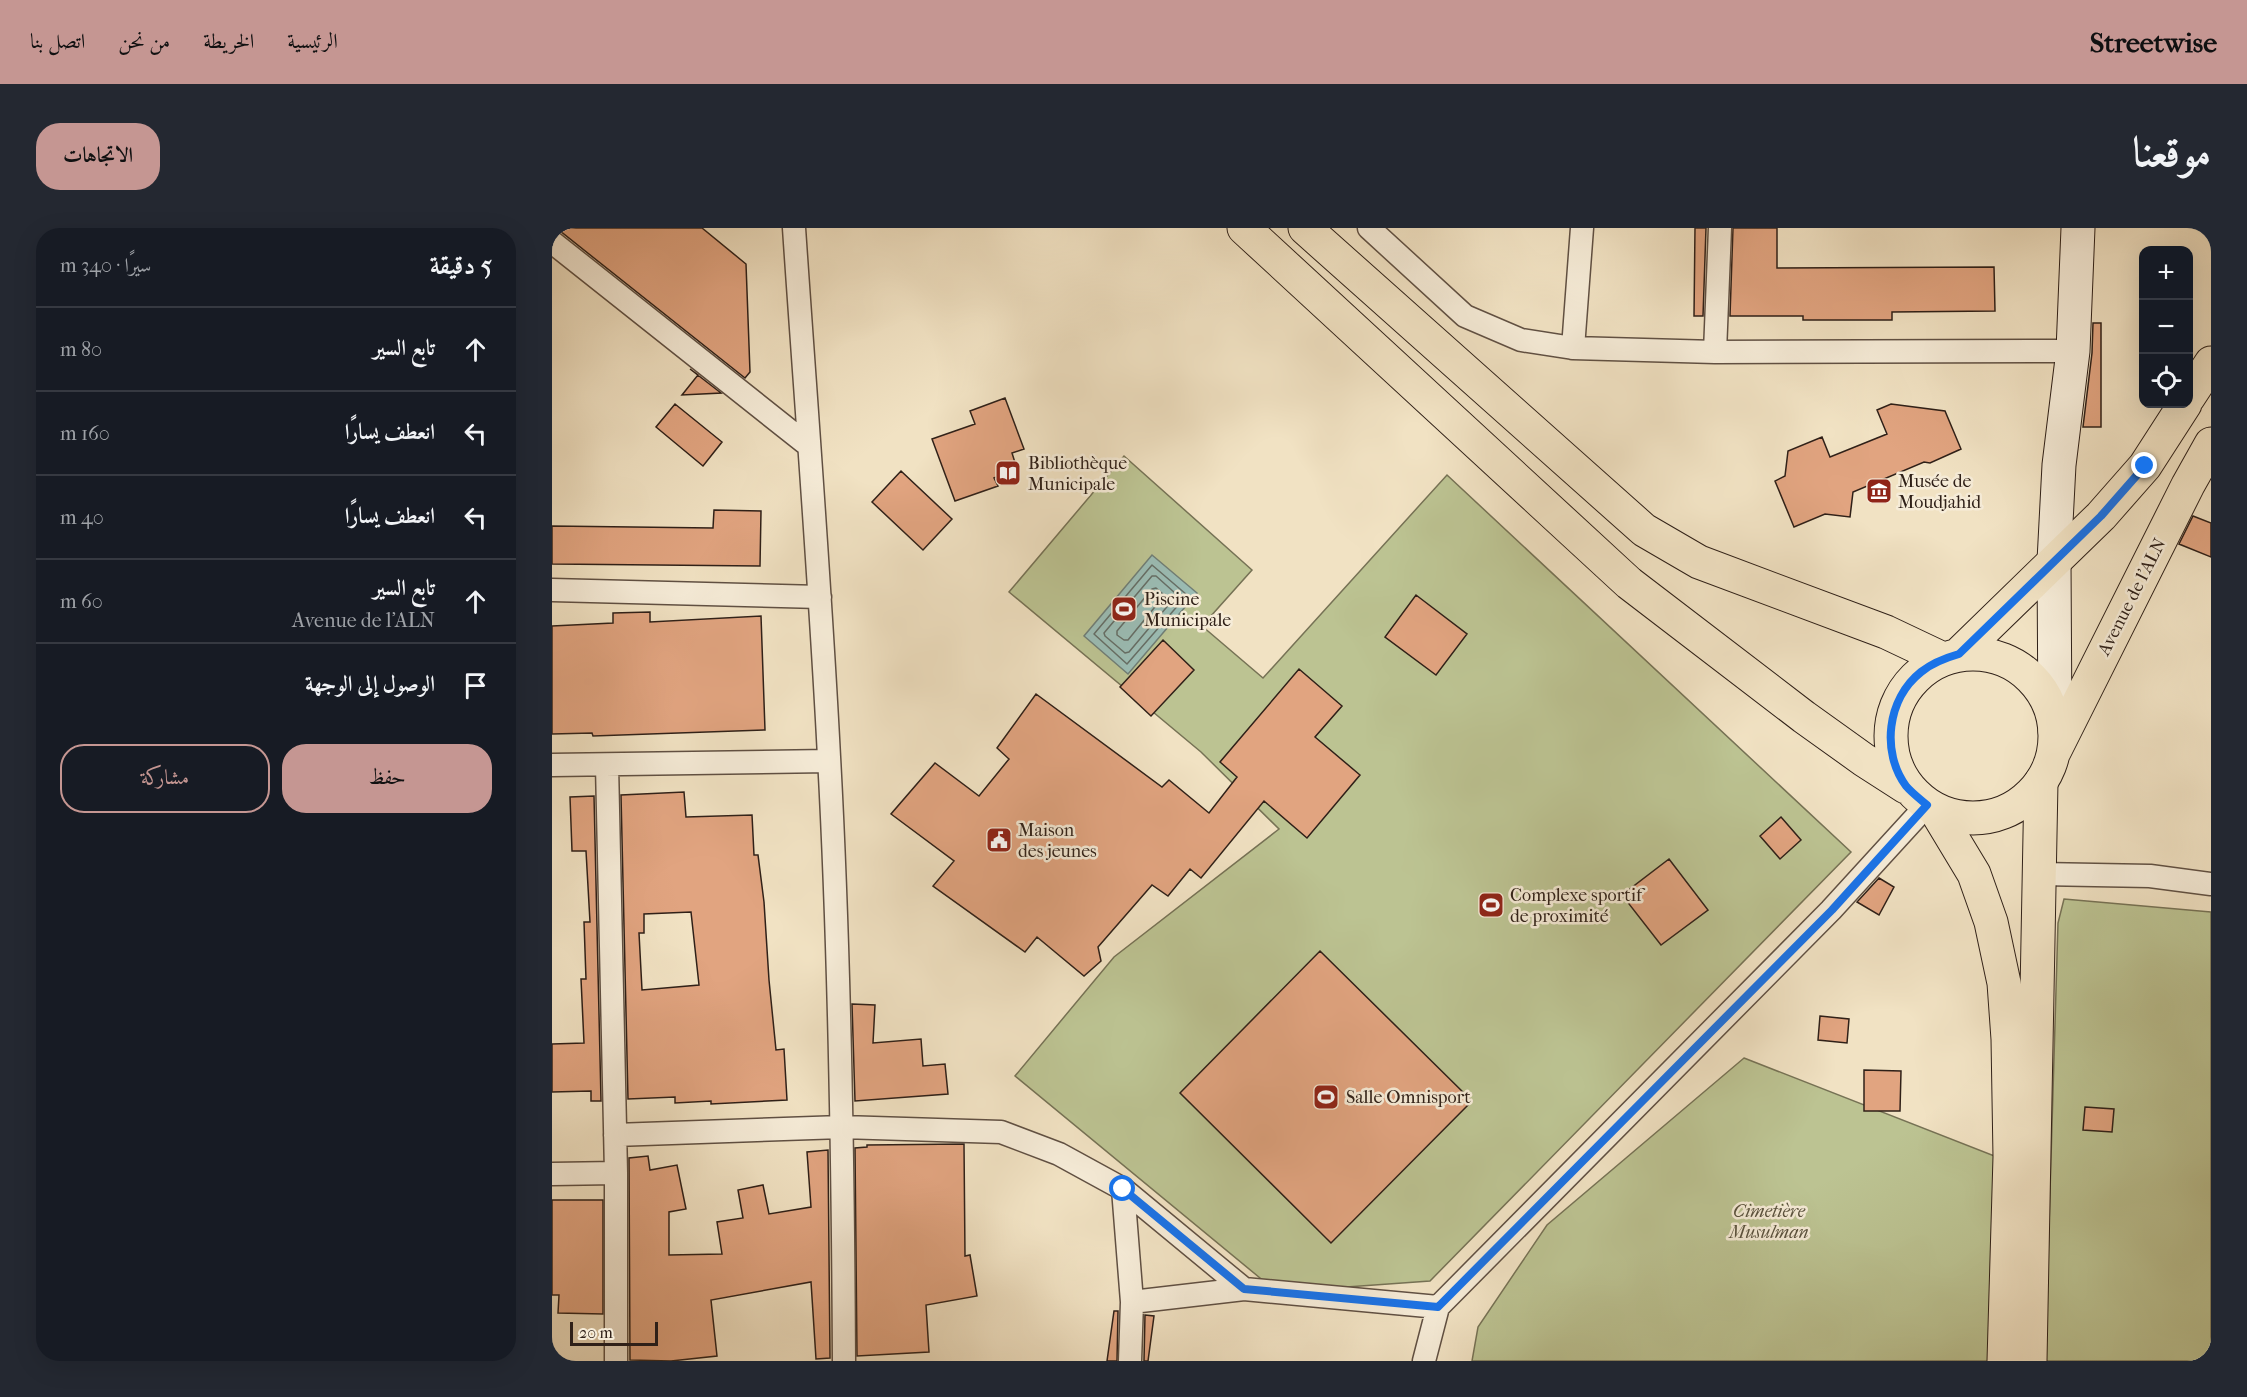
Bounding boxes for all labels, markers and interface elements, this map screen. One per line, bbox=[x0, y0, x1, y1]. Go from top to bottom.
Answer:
text: Streetwise bbox=[2090, 26, 2217, 59]
text: اتصل بنا bbox=[30, 29, 85, 53]
text: من نحن bbox=[118, 29, 170, 53]
text: الخريطة bbox=[203, 29, 254, 53]
text: الرئيسية bbox=[287, 29, 338, 53]
button: الاتجاهات bbox=[36, 123, 160, 190]
text: موقعنا bbox=[2133, 128, 2211, 177]
map controls bbox=[2139, 246, 2193, 408]
button: + bbox=[2139, 246, 2193, 300]
text: 5 دقيقة bbox=[430, 250, 492, 281]
text: سيرًا · 340 m bbox=[60, 254, 151, 277]
button: − bbox=[2139, 300, 2193, 354]
icon: ahead bbox=[459, 333, 492, 366]
text: تابع السير bbox=[373, 335, 435, 361]
text: 80 m bbox=[60, 338, 102, 361]
button: locate bbox=[2139, 354, 2193, 408]
icon: left bbox=[459, 417, 492, 450]
text: انعطف يسارًا bbox=[345, 419, 435, 445]
text: 160 m bbox=[60, 422, 110, 445]
route end bbox=[2131, 452, 2157, 478]
place label: Bibliothèque Municipale bbox=[1028, 453, 1127, 495]
library icon: Bibliothèque Municipale bbox=[993, 458, 1023, 488]
place label: Musée de Moudjahid bbox=[1898, 471, 1981, 513]
museum icon: Musée de Moudjahid bbox=[1864, 476, 1894, 506]
icon: left bbox=[459, 501, 492, 534]
text: انعطف يسارًا bbox=[345, 503, 435, 529]
text: 40 m bbox=[60, 506, 104, 529]
street label: Avenue de l'ALN bbox=[2093, 535, 2171, 660]
text: تابع السير bbox=[373, 575, 435, 601]
icon: ahead bbox=[459, 585, 492, 618]
place label: Piscine Municipale bbox=[1144, 589, 1231, 631]
text: 60 m bbox=[60, 590, 103, 613]
sports icon: Piscine Municipale bbox=[1109, 594, 1139, 624]
text: Avenue de l'ALN bbox=[292, 609, 435, 632]
icon: arrive bbox=[459, 669, 492, 702]
text: الوصول إلى الوجهة bbox=[305, 671, 435, 697]
button: مشاركة bbox=[60, 744, 270, 813]
button: حفظ bbox=[282, 744, 492, 813]
place label: Maison des jeunes bbox=[1018, 820, 1097, 862]
public building icon: Maison des jeunes bbox=[984, 825, 1014, 855]
place label: Complexe sportif de proximité bbox=[1510, 885, 1646, 927]
sports icon: Complexe sportif de proximité bbox=[1476, 890, 1506, 920]
sports icon: Salle Omnisport bbox=[1311, 1082, 1341, 1112]
place label: Salle Omnisport bbox=[1346, 1087, 1471, 1108]
route start bbox=[1109, 1175, 1135, 1201]
park label: Cimetière Musulman bbox=[1727, 1201, 1809, 1243]
scale bar bbox=[570, 1319, 658, 1346]
text: 20 m bbox=[579, 1323, 613, 1342]

